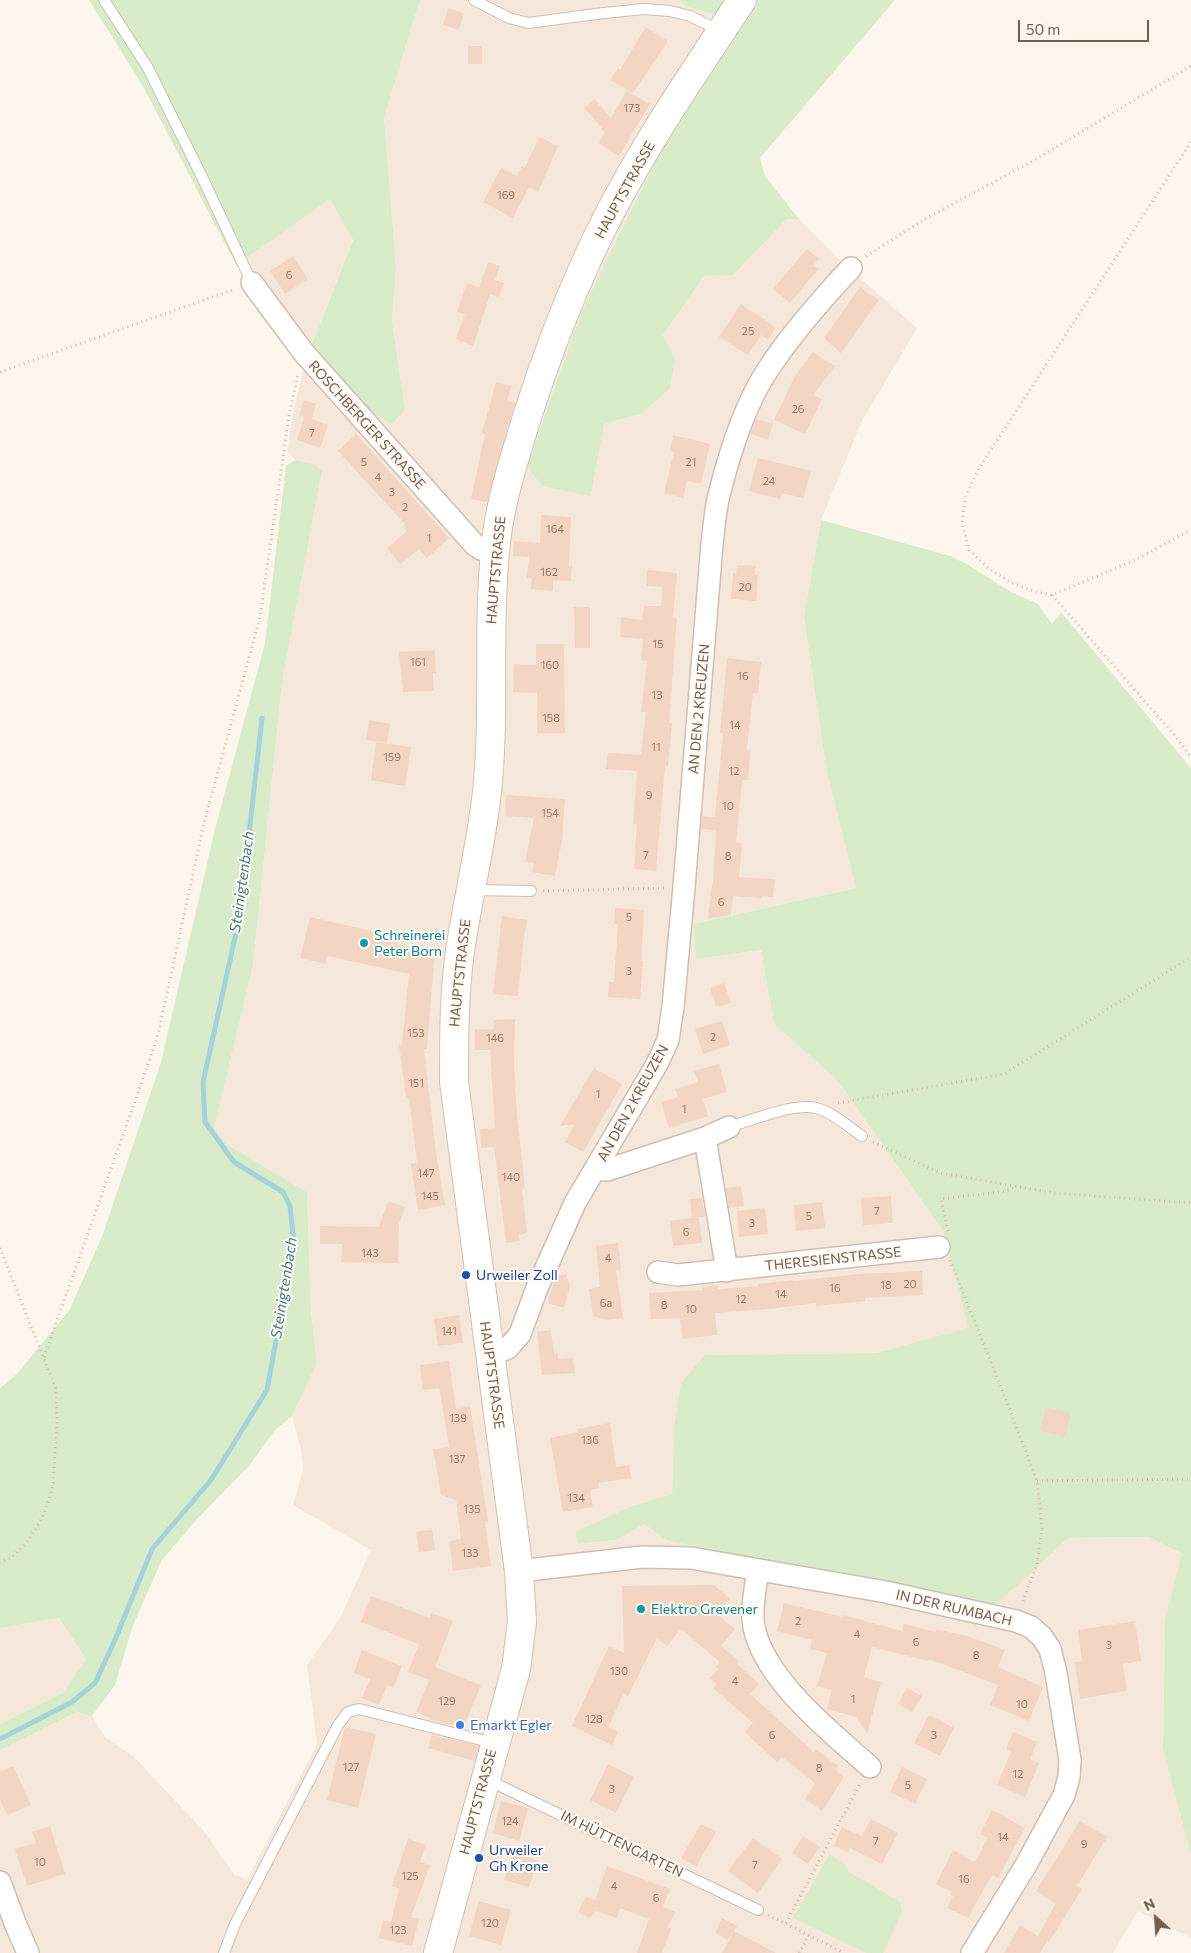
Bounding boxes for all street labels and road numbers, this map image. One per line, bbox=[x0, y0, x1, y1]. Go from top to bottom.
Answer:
street label: HAUPTSTRASSE bbox=[591, 138, 659, 242]
street label: ROSCHBERGER STRASSE bbox=[305, 357, 429, 493]
street label: HAUPTSTRASSE bbox=[483, 515, 509, 625]
street label: AN DEN 2 KREUZEN bbox=[685, 643, 713, 775]
street label: HAUPTSTRASSE bbox=[446, 918, 474, 1028]
street label: AN DEN 2 KREUZEN bbox=[594, 1042, 672, 1164]
street label: THERESIENSTRASSE bbox=[764, 1243, 902, 1275]
street label: HAUPTSTRASSE bbox=[476, 1320, 508, 1430]
street label: IN DER RUMBACH bbox=[894, 1586, 1014, 1630]
street label: HAUPTSTRASSE bbox=[456, 1747, 500, 1857]
street label: IM HÜTTENGARTEN bbox=[558, 1807, 686, 1881]

